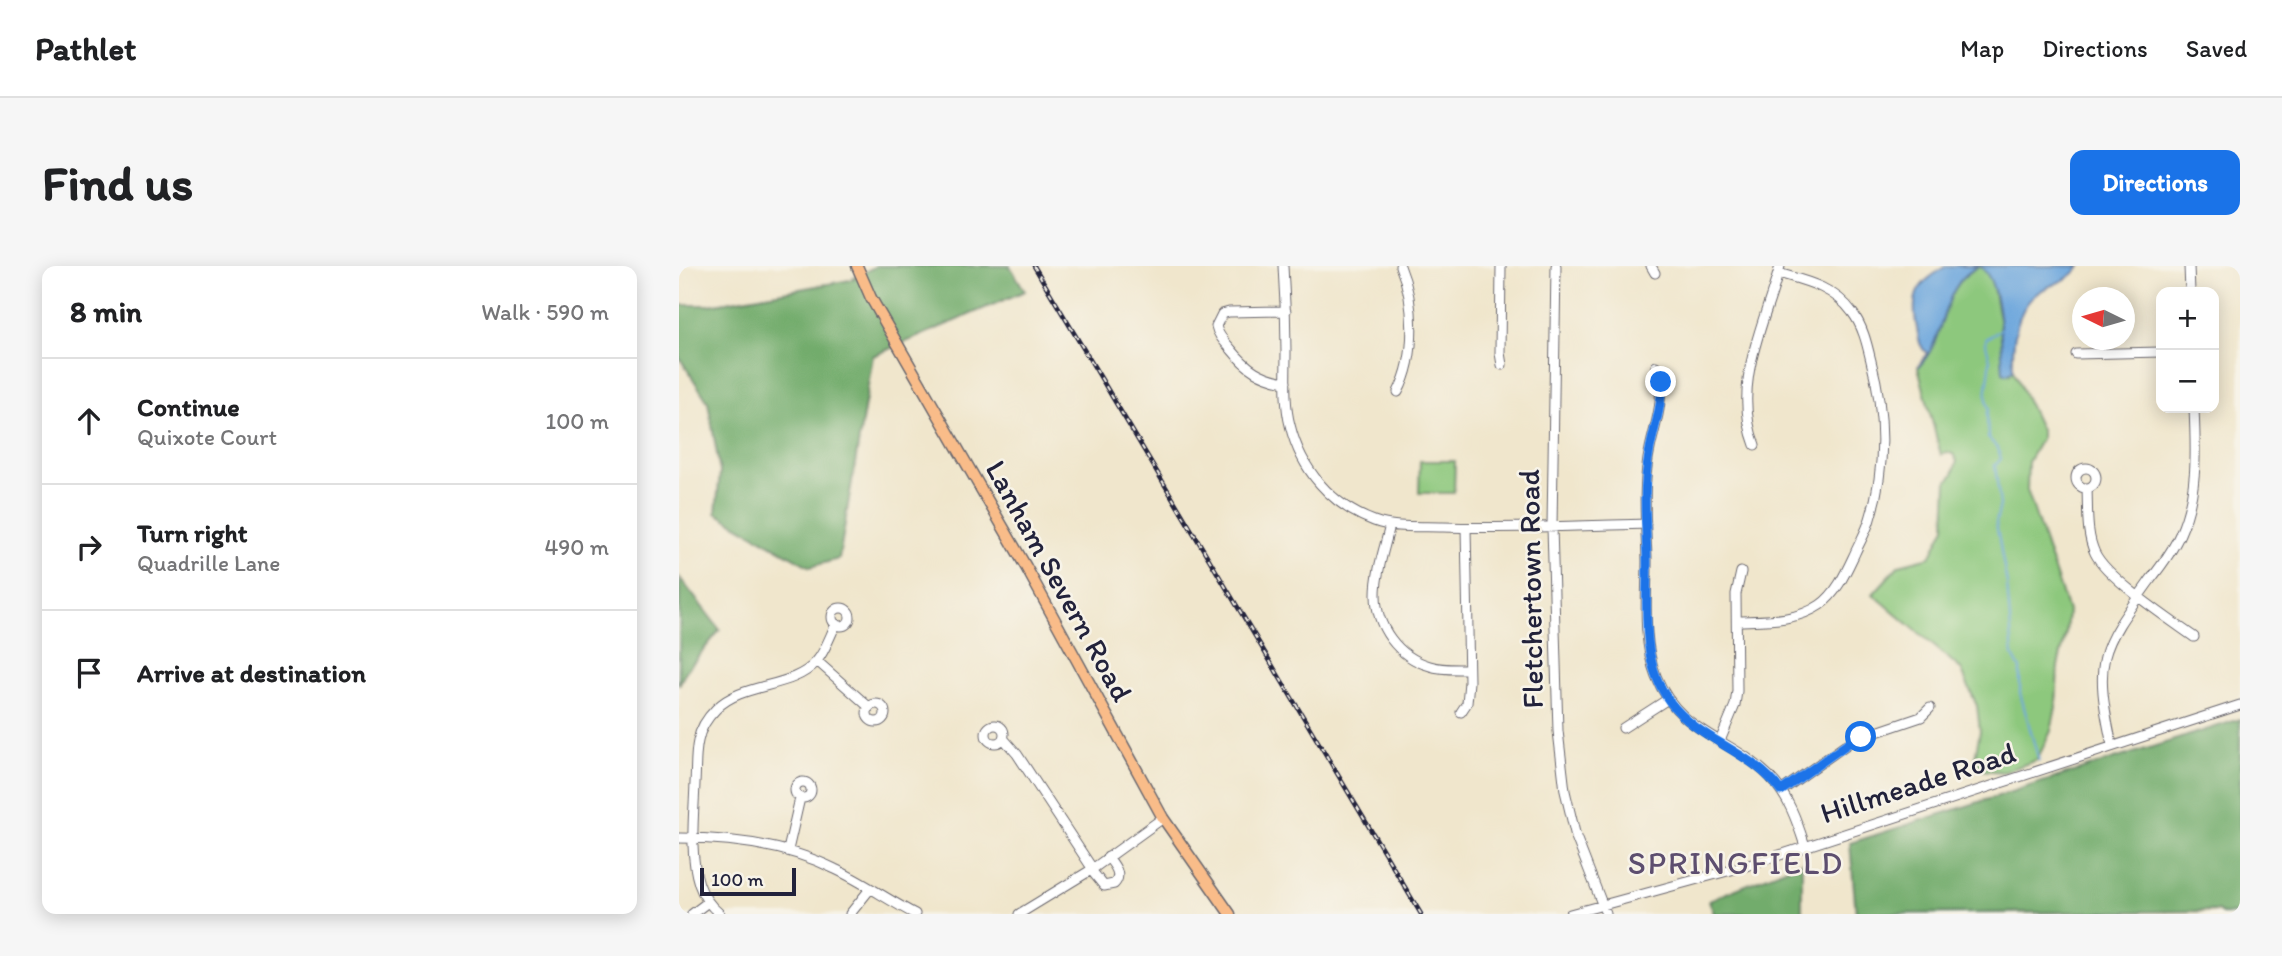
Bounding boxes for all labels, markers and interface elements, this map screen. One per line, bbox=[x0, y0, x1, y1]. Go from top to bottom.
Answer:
text: Pathlet bbox=[35, 29, 137, 68]
text: Map bbox=[1960, 34, 2004, 63]
text: Directions bbox=[2042, 34, 2148, 63]
text: Saved bbox=[2186, 34, 2247, 63]
button: Directions bbox=[2070, 150, 2240, 215]
text: Find us bbox=[42, 153, 193, 212]
north arrow bbox=[2072, 287, 2135, 350]
map controls bbox=[2156, 287, 2219, 413]
button: + bbox=[2156, 287, 2219, 350]
text: 8 min bbox=[70, 293, 142, 330]
text: Walk · 590 m bbox=[481, 298, 609, 326]
button: − bbox=[2156, 350, 2219, 413]
route end bbox=[1645, 366, 1676, 397]
text: Continue bbox=[137, 391, 240, 423]
icon: ahead bbox=[70, 402, 108, 440]
text: 100 m bbox=[545, 407, 609, 435]
text: Quixote Court bbox=[137, 423, 277, 451]
street label: Lanham Severn Road bbox=[978, 454, 1141, 708]
street label: Fletchertown Road bbox=[1510, 469, 1551, 709]
text: Turn right bbox=[137, 517, 248, 549]
icon: right bbox=[70, 528, 108, 566]
text: 490 m bbox=[544, 533, 609, 561]
text: Quadrille Lane bbox=[137, 549, 280, 577]
icon: arrive bbox=[70, 654, 108, 692]
text: Arrive at destination bbox=[137, 657, 366, 689]
route start bbox=[1845, 721, 1876, 752]
street label: Hillmeade Road bbox=[1816, 734, 2020, 831]
district label: SPRINGFIELD bbox=[1628, 844, 1844, 882]
scale bar bbox=[700, 865, 796, 897]
text: 100 m bbox=[711, 868, 763, 891]

